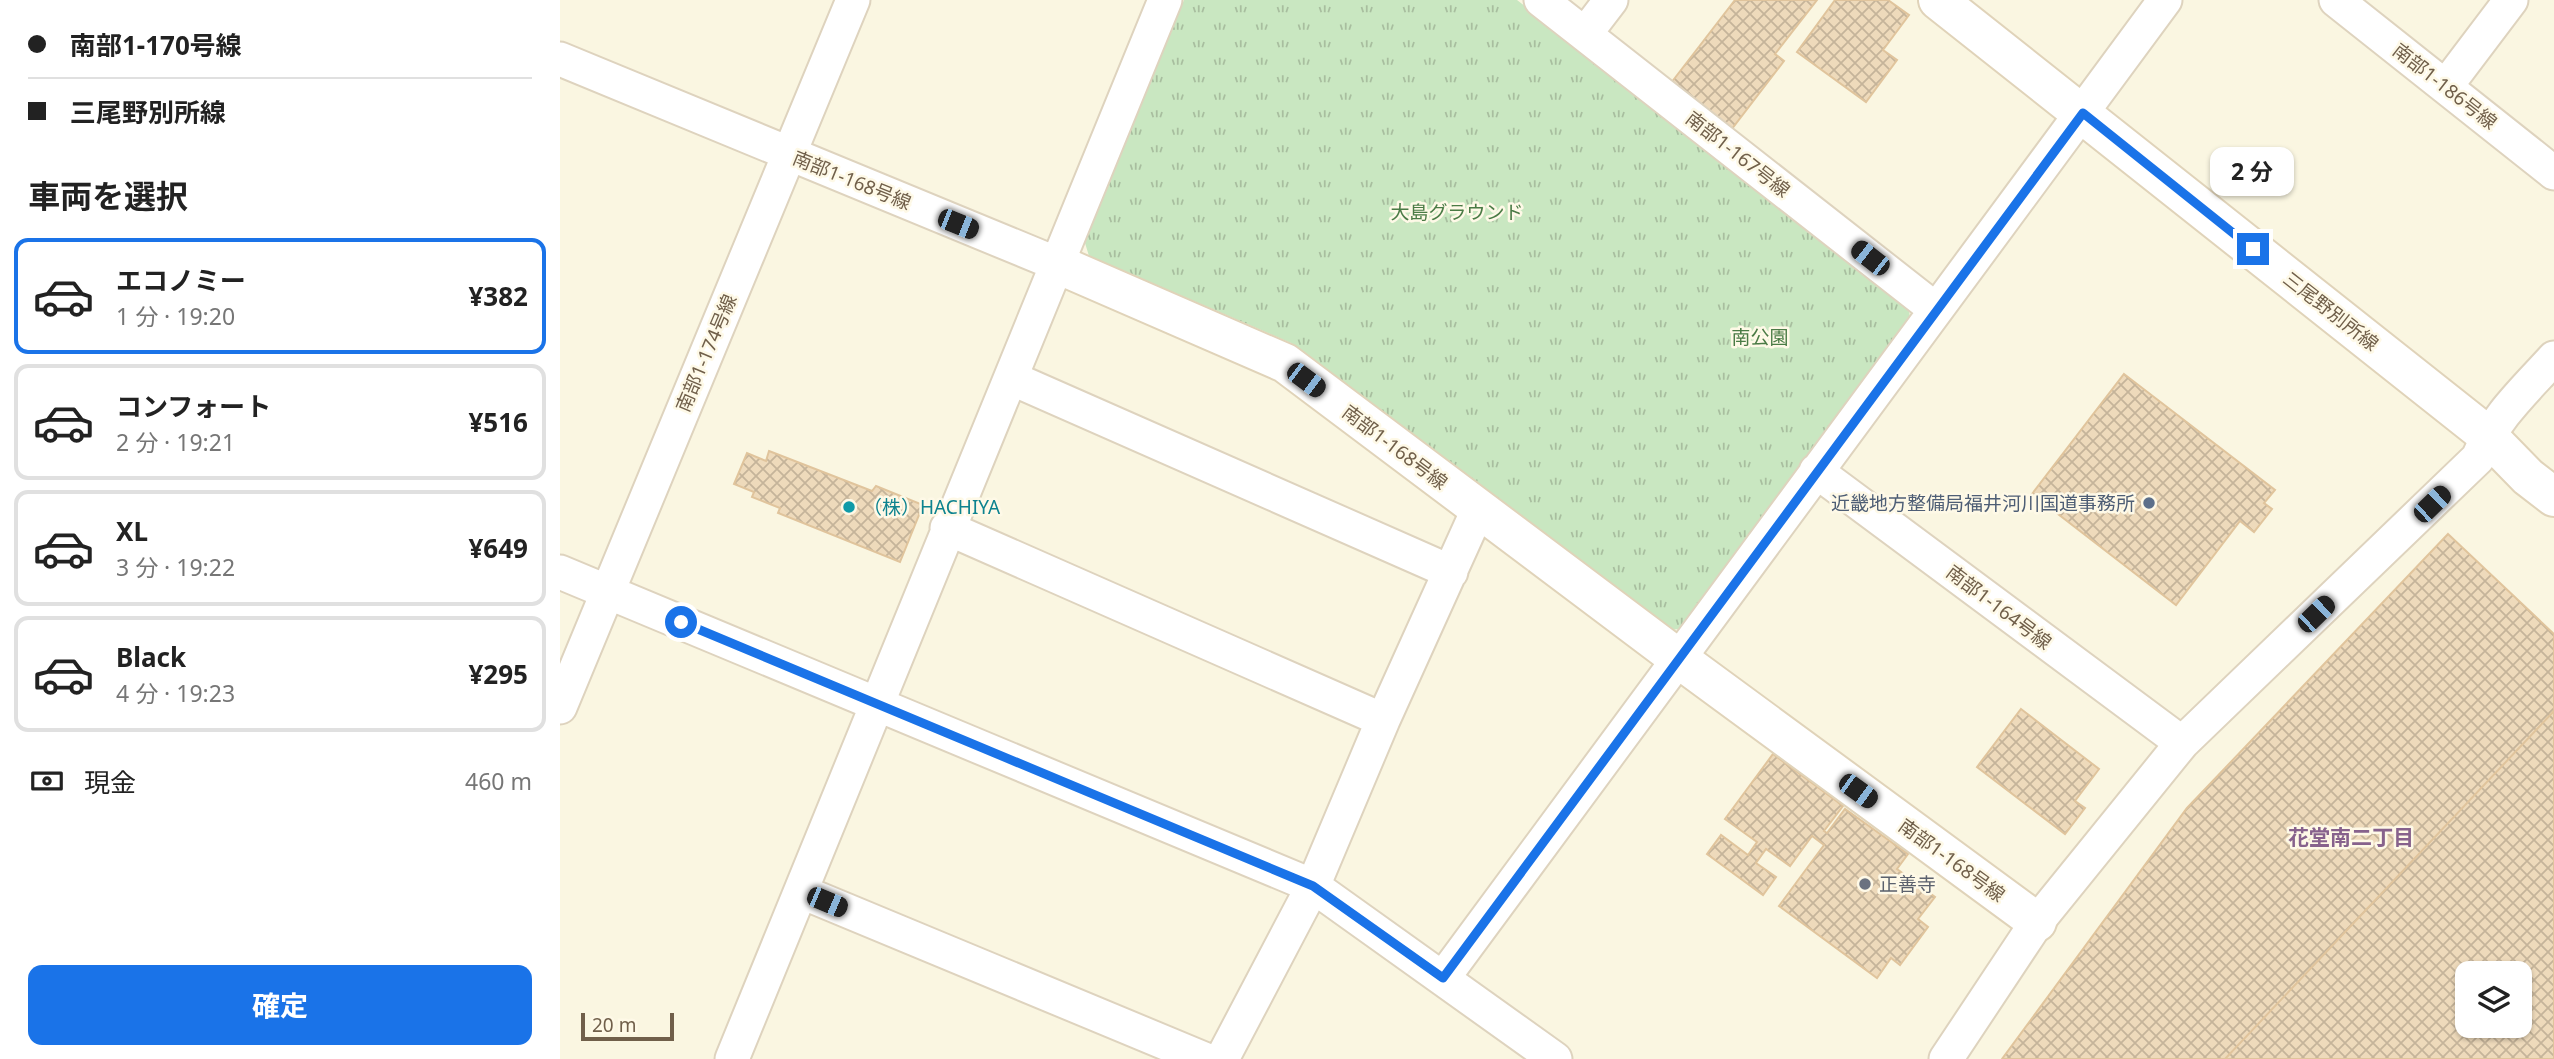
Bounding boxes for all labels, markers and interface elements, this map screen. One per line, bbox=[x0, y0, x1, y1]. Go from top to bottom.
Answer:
text: 南部1-170号線 bbox=[70, 27, 242, 63]
street label: 南部1-186号線 bbox=[2388, 37, 2502, 135]
text: 三尾野別所線 bbox=[70, 94, 226, 130]
street label: 南部1-167号線 bbox=[1681, 105, 1795, 203]
street label: 南部1-168号線 bbox=[789, 144, 915, 216]
callout: 2 分 bbox=[2211, 148, 2295, 196]
text: 2 分 bbox=[2231, 155, 2273, 187]
text: 車両を選択 bbox=[28, 174, 188, 217]
park label: 大島グラウンド bbox=[1390, 199, 1524, 225]
car bbox=[935, 206, 982, 242]
route end bbox=[2237, 233, 2269, 265]
car bbox=[1847, 237, 1894, 279]
text: エコノミー bbox=[116, 262, 246, 298]
icon: car bbox=[32, 265, 95, 328]
street label: 三尾野別所線 bbox=[2278, 266, 2384, 356]
text: ¥382 bbox=[469, 278, 528, 314]
street label: 南部1-174号線 bbox=[669, 290, 743, 416]
text: 1 分 · 19:20 bbox=[116, 300, 235, 332]
park label: 南公園 bbox=[1731, 324, 1789, 350]
car bbox=[1283, 359, 1330, 401]
text: コンフォート bbox=[116, 388, 271, 424]
icon: car bbox=[32, 391, 95, 454]
street label: 南部1-168号線 bbox=[1337, 399, 1453, 495]
text: ¥516 bbox=[469, 404, 528, 440]
text: 2 分 · 19:21 bbox=[116, 426, 235, 458]
car bbox=[2410, 482, 2455, 526]
place label: 近畿地方整備局福井河川国道事務所 bbox=[1831, 490, 2135, 516]
place label: （株）HACHIYA bbox=[863, 494, 1001, 520]
marker: 近畿地方整備局福井河川国道事務所 bbox=[2141, 495, 2157, 511]
marker: （株）HACHIYA bbox=[841, 499, 857, 515]
text: XL bbox=[116, 513, 148, 549]
icon: car bbox=[32, 517, 95, 580]
text: ¥649 bbox=[469, 530, 528, 566]
text: 3 分 · 19:22 bbox=[116, 551, 235, 583]
street label: 南部1-164号線 bbox=[1941, 559, 2057, 655]
car bbox=[2294, 592, 2339, 636]
route start bbox=[665, 606, 697, 638]
text: Black bbox=[116, 639, 186, 675]
icon: car bbox=[32, 643, 95, 706]
text: ¥295 bbox=[469, 656, 528, 692]
text: 4 分 · 19:23 bbox=[116, 677, 235, 709]
icon: cash bbox=[28, 762, 66, 800]
text: 現金 bbox=[84, 764, 136, 800]
text: 460 m bbox=[465, 765, 532, 797]
car bbox=[1835, 770, 1882, 812]
street label: 南部1-168号線 bbox=[1894, 813, 2010, 907]
district label: 花堂南二丁目 bbox=[2288, 823, 2414, 851]
place label: 正善寺 bbox=[1879, 871, 1936, 897]
marker: 正善寺 bbox=[1857, 876, 1873, 892]
car bbox=[804, 884, 851, 920]
map controls bbox=[2455, 961, 2532, 1038]
button: layers bbox=[2455, 961, 2532, 1038]
button: 確定 bbox=[28, 965, 532, 1045]
scale bar bbox=[581, 1010, 674, 1042]
text: 20 m bbox=[592, 1012, 636, 1038]

